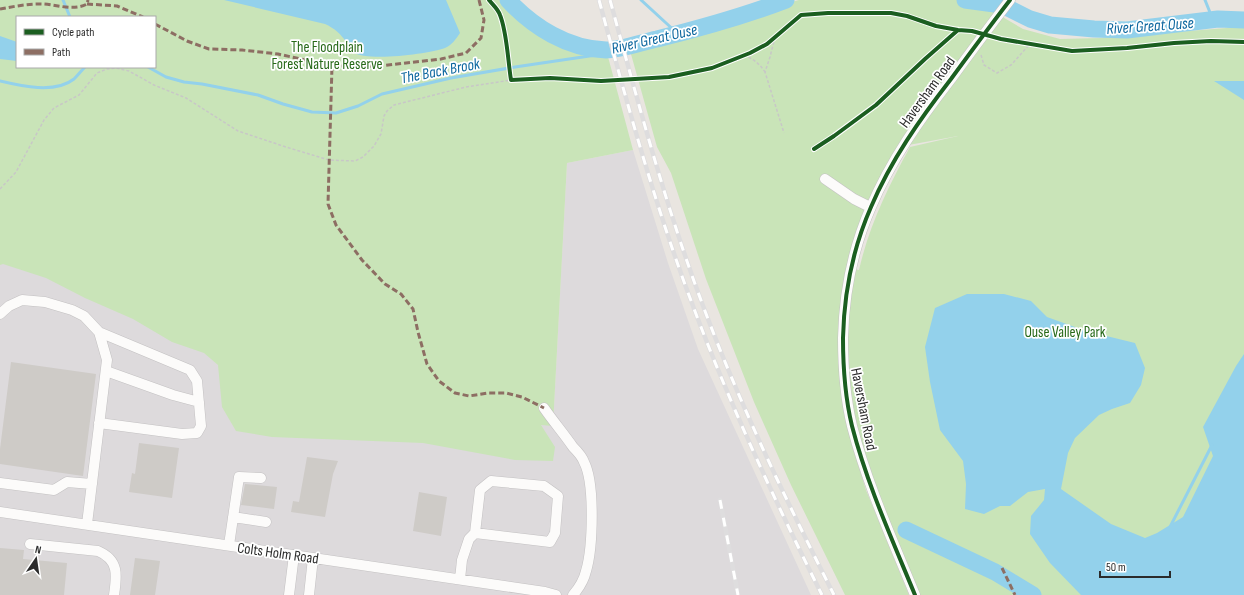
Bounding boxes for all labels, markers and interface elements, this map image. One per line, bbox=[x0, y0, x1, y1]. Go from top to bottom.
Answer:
water label: River Great Ouse bbox=[1106, 14, 1194, 39]
legend bbox=[16, 16, 156, 68]
water label: River Great Ouse bbox=[610, 20, 699, 59]
text: Cycle path bbox=[52, 25, 94, 40]
park label: The Floodplain Forest Nature Reserve bbox=[271, 38, 383, 74]
text: Path bbox=[52, 45, 70, 60]
street label: Haversham Road bbox=[895, 53, 960, 132]
water label: The Back Brook bbox=[399, 54, 482, 88]
park label: Ouse Valley Park bbox=[1024, 323, 1106, 342]
street label: Haversham Road bbox=[846, 366, 881, 452]
street label: Colts Holm Road bbox=[236, 538, 320, 569]
north arrow bbox=[16, 539, 56, 579]
text: N bbox=[34, 543, 43, 557]
scale bar bbox=[1100, 553, 1170, 579]
text: 50 m bbox=[1106, 560, 1126, 575]

